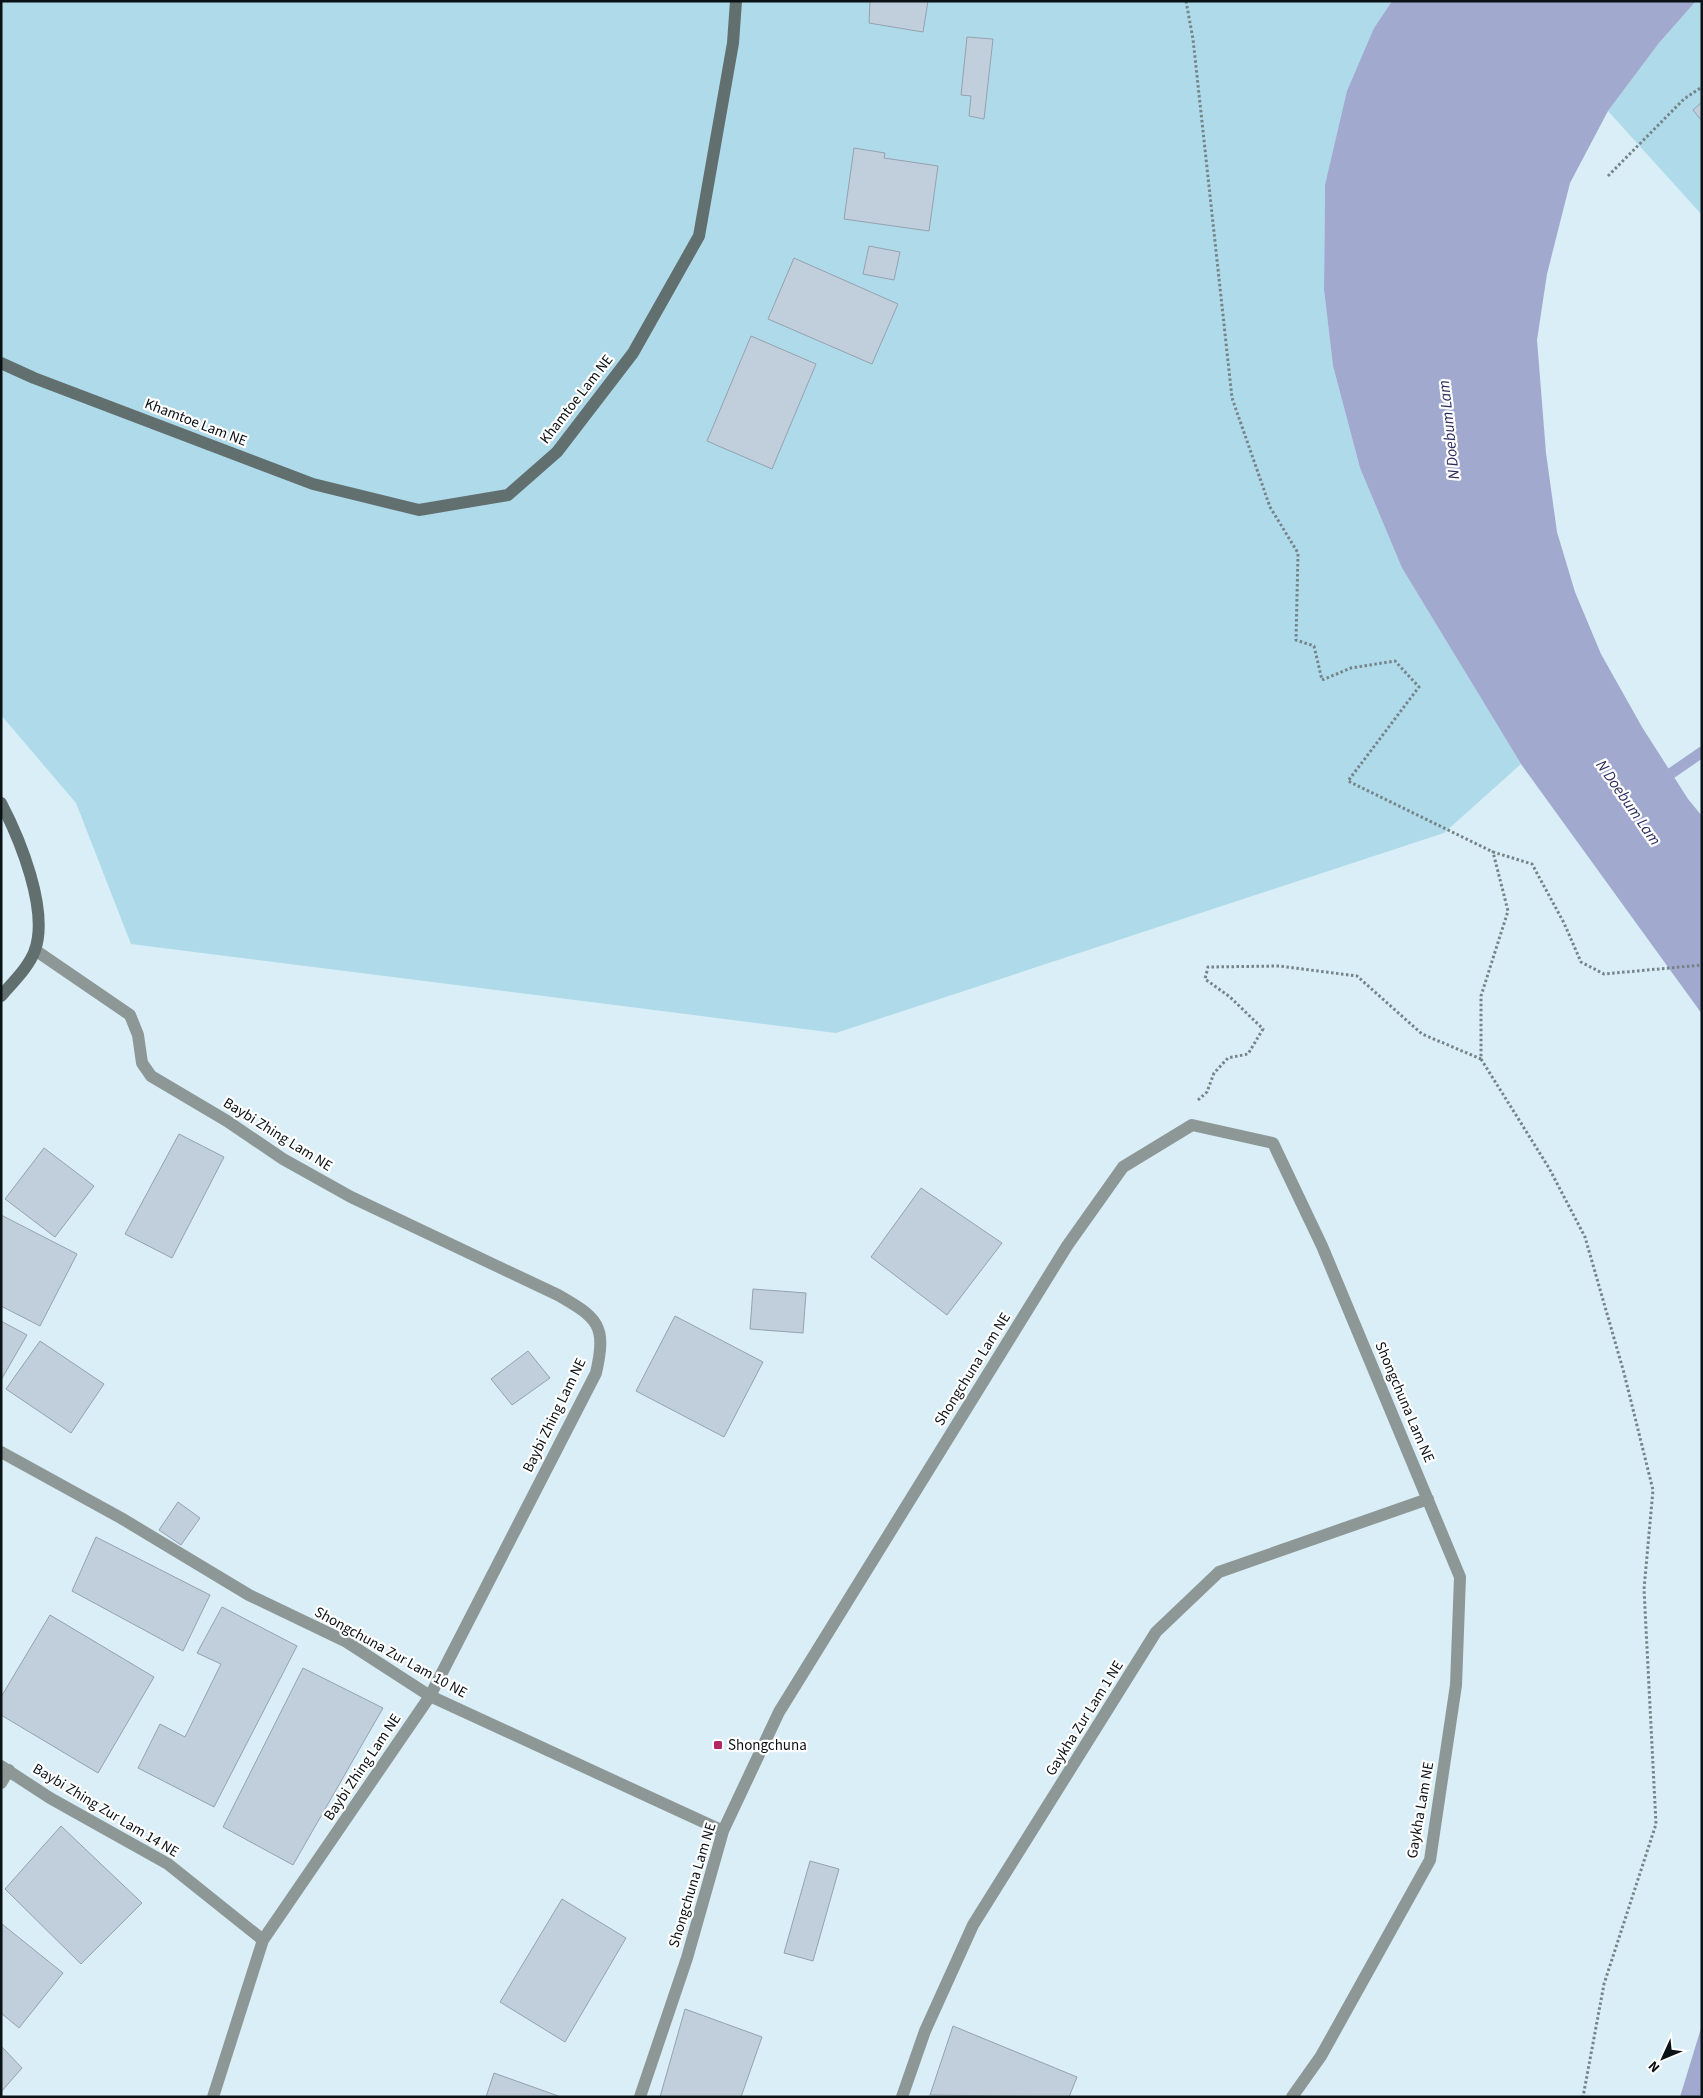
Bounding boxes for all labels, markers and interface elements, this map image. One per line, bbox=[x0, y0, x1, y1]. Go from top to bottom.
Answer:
street label: Khamtoe Lam NE bbox=[535, 350, 618, 448]
water label: N Doebum Lam bbox=[1433, 379, 1465, 481]
street label: Khamtoe Lam NE bbox=[142, 393, 250, 452]
water label: N Doebum Lam bbox=[1591, 755, 1666, 850]
street label: Baybi Zhing Lam NE bbox=[219, 1092, 336, 1176]
street label: Shongchuna Lam NE bbox=[929, 1309, 1016, 1430]
street label: Shongchuna Lam NE bbox=[1370, 1338, 1440, 1466]
street label: Baybi Zhing Lam NE bbox=[518, 1354, 591, 1476]
street label: Shongchuna Zur Lam 10 NE bbox=[311, 1602, 471, 1703]
street label: Gaykha Zur Lam 1 NE bbox=[1040, 1656, 1128, 1780]
street label: Baybi Zhing Lam NE bbox=[319, 1710, 406, 1825]
place label: Shongchuna bbox=[728, 1735, 807, 1756]
marker: Shongchuna bbox=[712, 1739, 724, 1751]
street label: Baybi Zhing Zur Lam 14 NE bbox=[29, 1758, 183, 1862]
street label: Gaykha Lam NE bbox=[1402, 1760, 1439, 1860]
street label: Shongchuna Lam NE bbox=[663, 1820, 722, 1950]
north arrow bbox=[1638, 2033, 1688, 2083]
text: N bbox=[1644, 2056, 1665, 2077]

